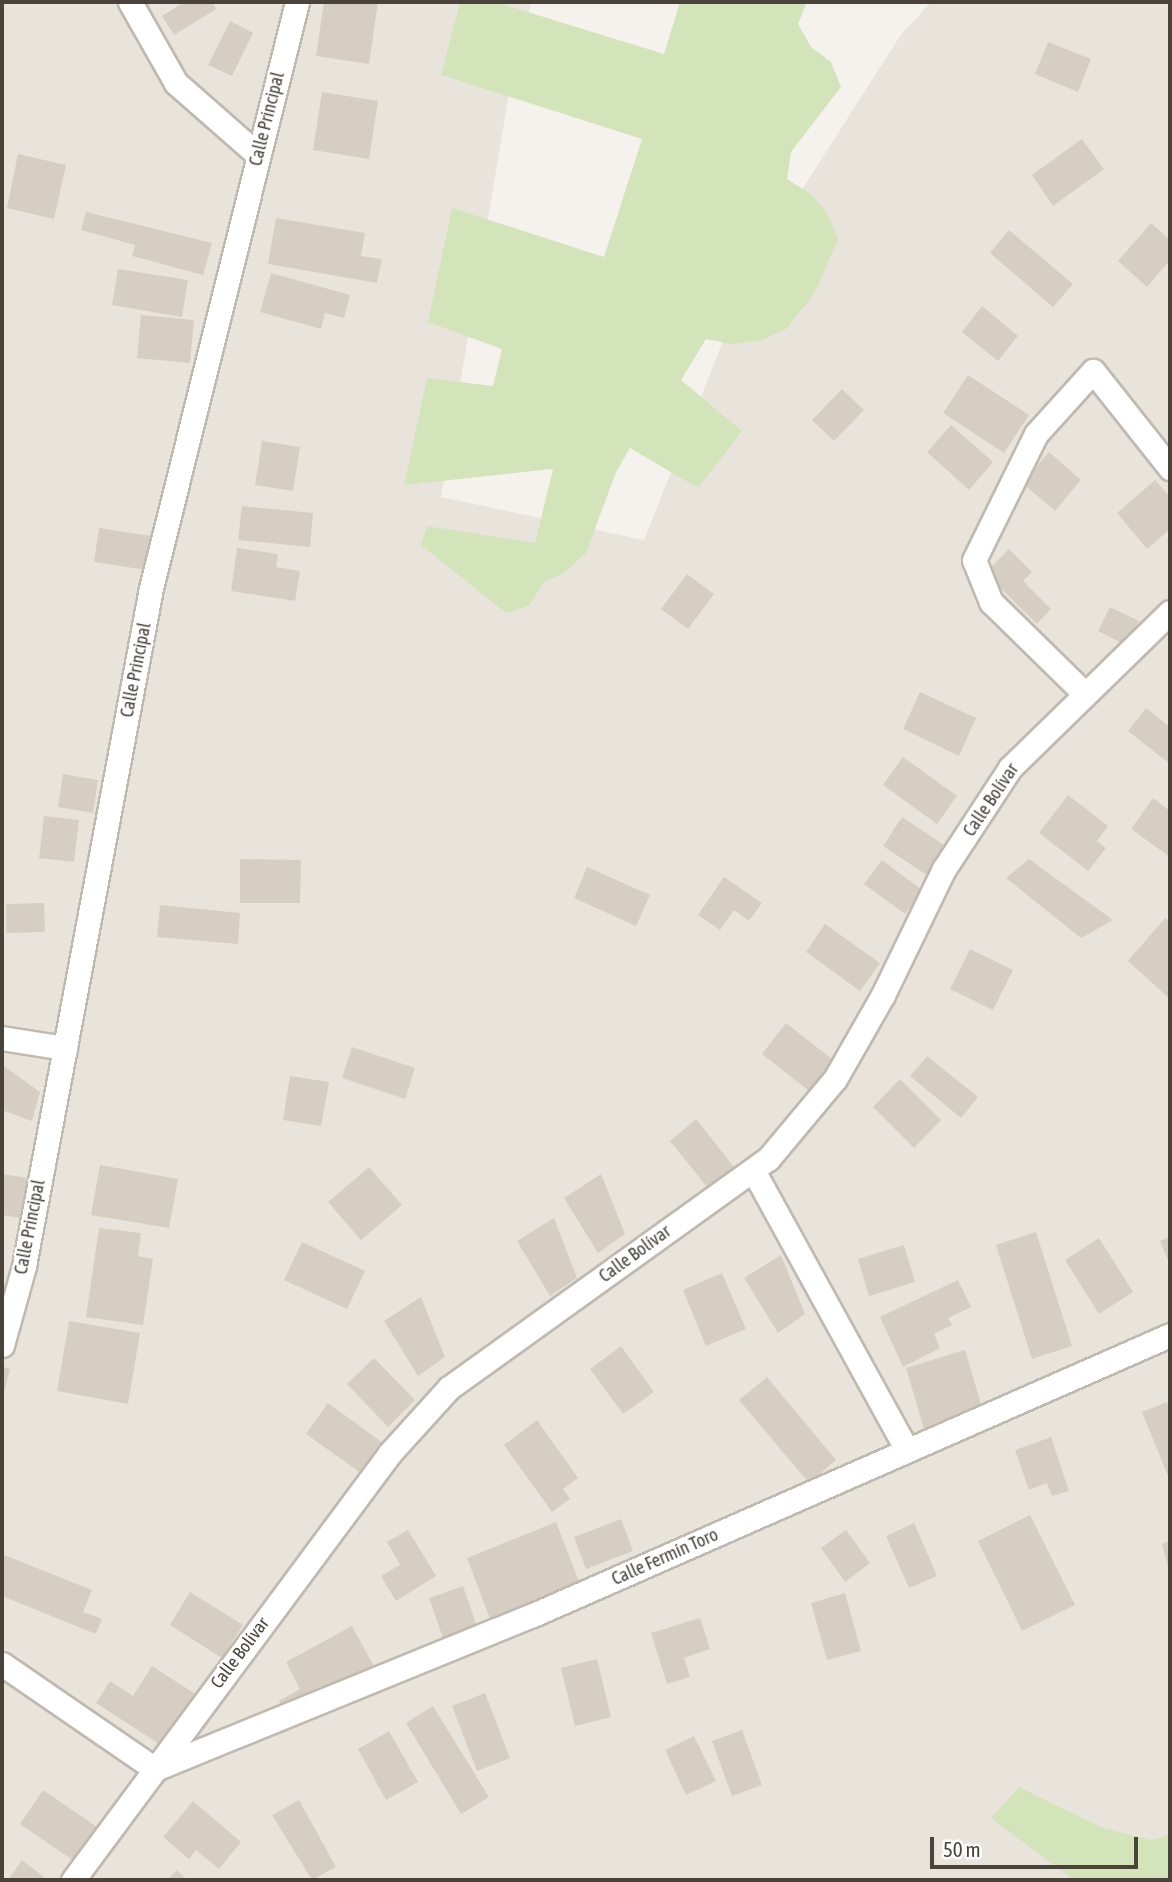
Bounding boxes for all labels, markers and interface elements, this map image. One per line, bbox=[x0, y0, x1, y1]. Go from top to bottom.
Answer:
street label: Calle Principal bbox=[245, 70, 289, 168]
street label: Calle Principal bbox=[116, 621, 156, 719]
street label: Calle Bolívar bbox=[959, 759, 1023, 841]
street label: Calle Principal bbox=[10, 1178, 50, 1276]
street label: Calle Bolívar bbox=[595, 1221, 675, 1287]
street label: Calle Fermín Toro bbox=[608, 1524, 722, 1590]
street label: Calle Bolívar bbox=[206, 1613, 274, 1693]
scale bar bbox=[934, 1822, 1142, 1866]
text: 50 m bbox=[943, 1837, 981, 1861]

